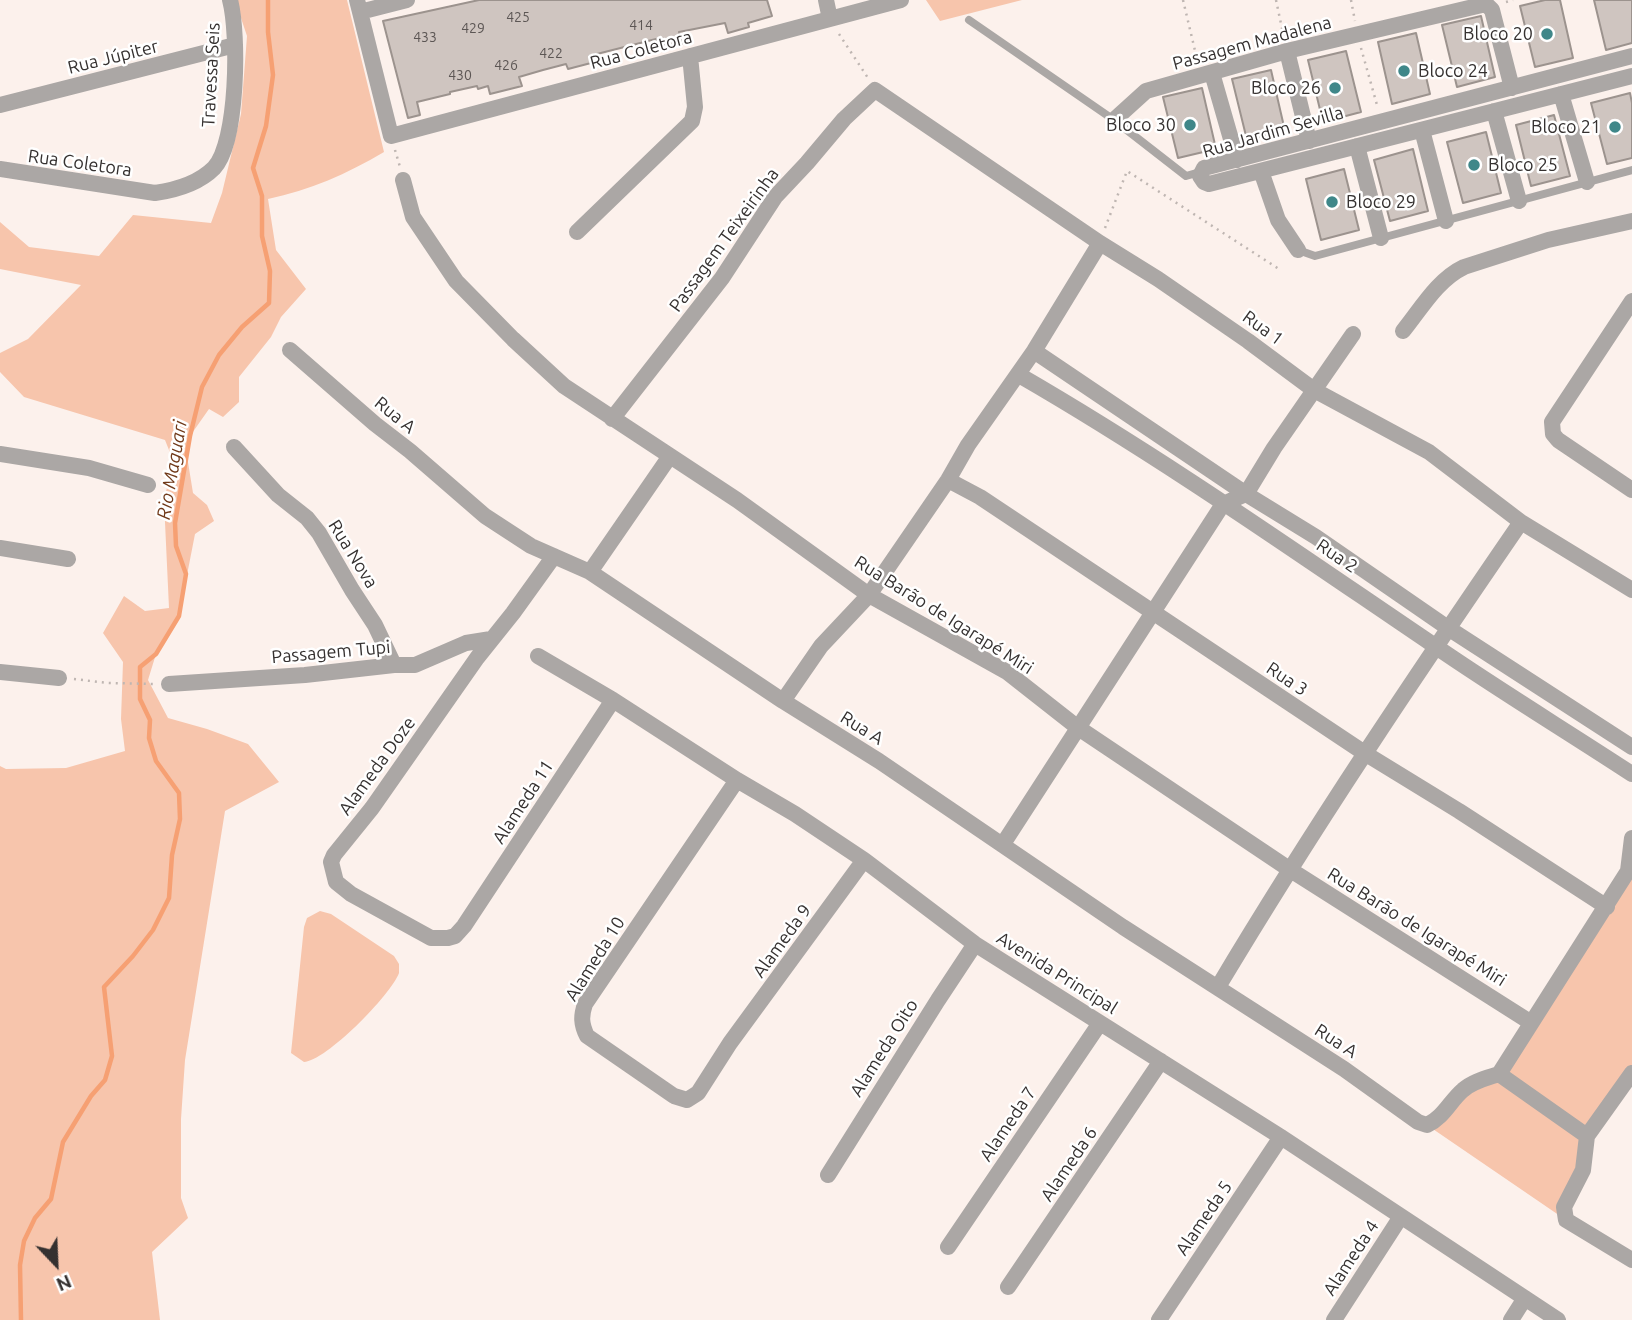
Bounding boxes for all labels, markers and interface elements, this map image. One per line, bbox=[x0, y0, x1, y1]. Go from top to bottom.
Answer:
house number: 425 bbox=[506, 9, 530, 25]
street label: Passagem Madalena bbox=[1170, 11, 1334, 75]
house number: 414 bbox=[629, 17, 653, 33]
house number: 429 bbox=[461, 20, 485, 36]
street label: Travessa Seis bbox=[197, 22, 225, 128]
place label: Bloco 20 bbox=[1463, 23, 1533, 45]
street label: Rua Coletora bbox=[588, 26, 694, 74]
marker: Bloco 20 bbox=[1539, 26, 1555, 42]
house number: 433 bbox=[413, 29, 437, 45]
street label: Rua Júpiter bbox=[65, 35, 161, 79]
house number: 422 bbox=[539, 45, 563, 61]
house number: 426 bbox=[494, 57, 518, 73]
place label: Bloco 24 bbox=[1418, 60, 1488, 82]
marker: Bloco 24 bbox=[1396, 63, 1412, 79]
house number: 430 bbox=[448, 67, 472, 83]
place label: Bloco 26 bbox=[1251, 77, 1321, 99]
marker: Bloco 26 bbox=[1327, 80, 1343, 96]
street label: Rua Jardim Sevilla bbox=[1200, 102, 1346, 162]
place label: Bloco 30 bbox=[1106, 114, 1176, 136]
place label: Bloco 21 bbox=[1531, 116, 1601, 138]
marker: Bloco 30 bbox=[1182, 117, 1198, 133]
marker: Bloco 21 bbox=[1607, 119, 1623, 135]
street label: Rua Coletora bbox=[27, 145, 133, 181]
place label: Bloco 25 bbox=[1488, 154, 1558, 176]
marker: Bloco 25 bbox=[1466, 157, 1482, 173]
street label: Passagem Teixeirinha bbox=[665, 164, 783, 316]
place label: Bloco 29 bbox=[1346, 191, 1416, 213]
marker: Bloco 29 bbox=[1324, 194, 1340, 210]
street label: Rua 1 bbox=[1238, 306, 1288, 350]
street label: Rua A bbox=[370, 392, 420, 438]
water label: Rio Maguari bbox=[152, 419, 192, 521]
street label: Rua Nova bbox=[324, 516, 382, 592]
street label: Rua 2 bbox=[1312, 534, 1362, 578]
street label: Rua Barão de Igarapé Miri bbox=[851, 551, 1037, 679]
street label: Passagem Tupi bbox=[271, 636, 391, 668]
street label: Rua 3 bbox=[1262, 657, 1312, 701]
street label: Rua A bbox=[837, 707, 887, 749]
street label: Alameda Doze bbox=[334, 713, 420, 819]
street label: Alameda 11 bbox=[488, 756, 558, 848]
street label: Rua Barão de Igarapé Miri bbox=[1324, 863, 1510, 991]
street label: Alameda 9 bbox=[748, 900, 816, 982]
street label: Alameda 10 bbox=[561, 913, 629, 1005]
street label: Avenida Principal bbox=[993, 927, 1121, 1019]
street label: Alameda Oito bbox=[845, 995, 923, 1101]
street label: Rua A bbox=[1311, 1019, 1361, 1063]
street label: Alameda 7 bbox=[975, 1083, 1041, 1165]
street label: Alameda 6 bbox=[1036, 1123, 1102, 1205]
street label: Alameda 5 bbox=[1171, 1177, 1237, 1259]
street label: Alameda 4 bbox=[1319, 1216, 1383, 1300]
north arrow bbox=[21, 1229, 91, 1299]
text: N bbox=[53, 1270, 75, 1296]

